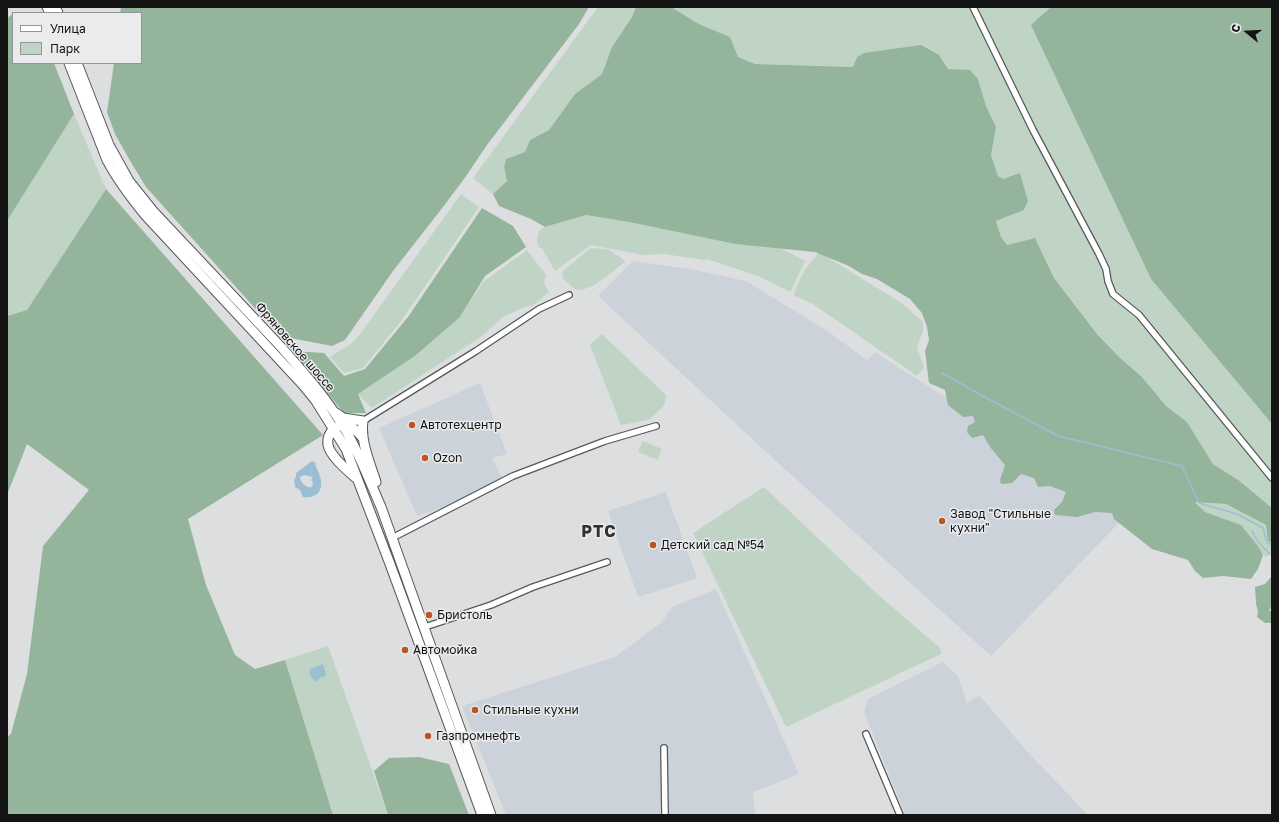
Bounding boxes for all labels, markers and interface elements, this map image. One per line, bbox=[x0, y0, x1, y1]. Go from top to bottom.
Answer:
legend bbox=[12, 12, 142, 64]
north arrow bbox=[1227, 12, 1267, 52]
text: Улица bbox=[50, 21, 86, 36]
text: С bbox=[1228, 22, 1243, 34]
text: Парк bbox=[50, 41, 80, 56]
street label: Фряновское шоссе bbox=[252, 300, 338, 394]
place label: Автотехцентр bbox=[420, 418, 502, 432]
marker: Автотехцентр bbox=[407, 420, 417, 430]
place label: Ozon bbox=[433, 451, 462, 465]
marker: Ozon bbox=[420, 453, 430, 463]
place label: Завод "Стильные кухни" bbox=[950, 507, 1051, 535]
marker: Завод "Стильные кухни" bbox=[937, 516, 947, 526]
district label: РТС bbox=[581, 522, 617, 542]
place label: Детский сад №54 bbox=[661, 538, 764, 552]
marker: Детский сад №54 bbox=[648, 540, 658, 550]
place label: Бристоль bbox=[437, 608, 492, 622]
marker: Бристоль bbox=[424, 610, 434, 620]
place label: Автомойка bbox=[413, 643, 477, 657]
marker: Автомойка bbox=[400, 645, 410, 655]
place label: Стильные кухни bbox=[483, 703, 579, 717]
marker: Стильные кухни bbox=[470, 705, 480, 715]
place label: Газпромнефть bbox=[436, 729, 520, 743]
marker: Газпромнефть bbox=[423, 731, 433, 741]

